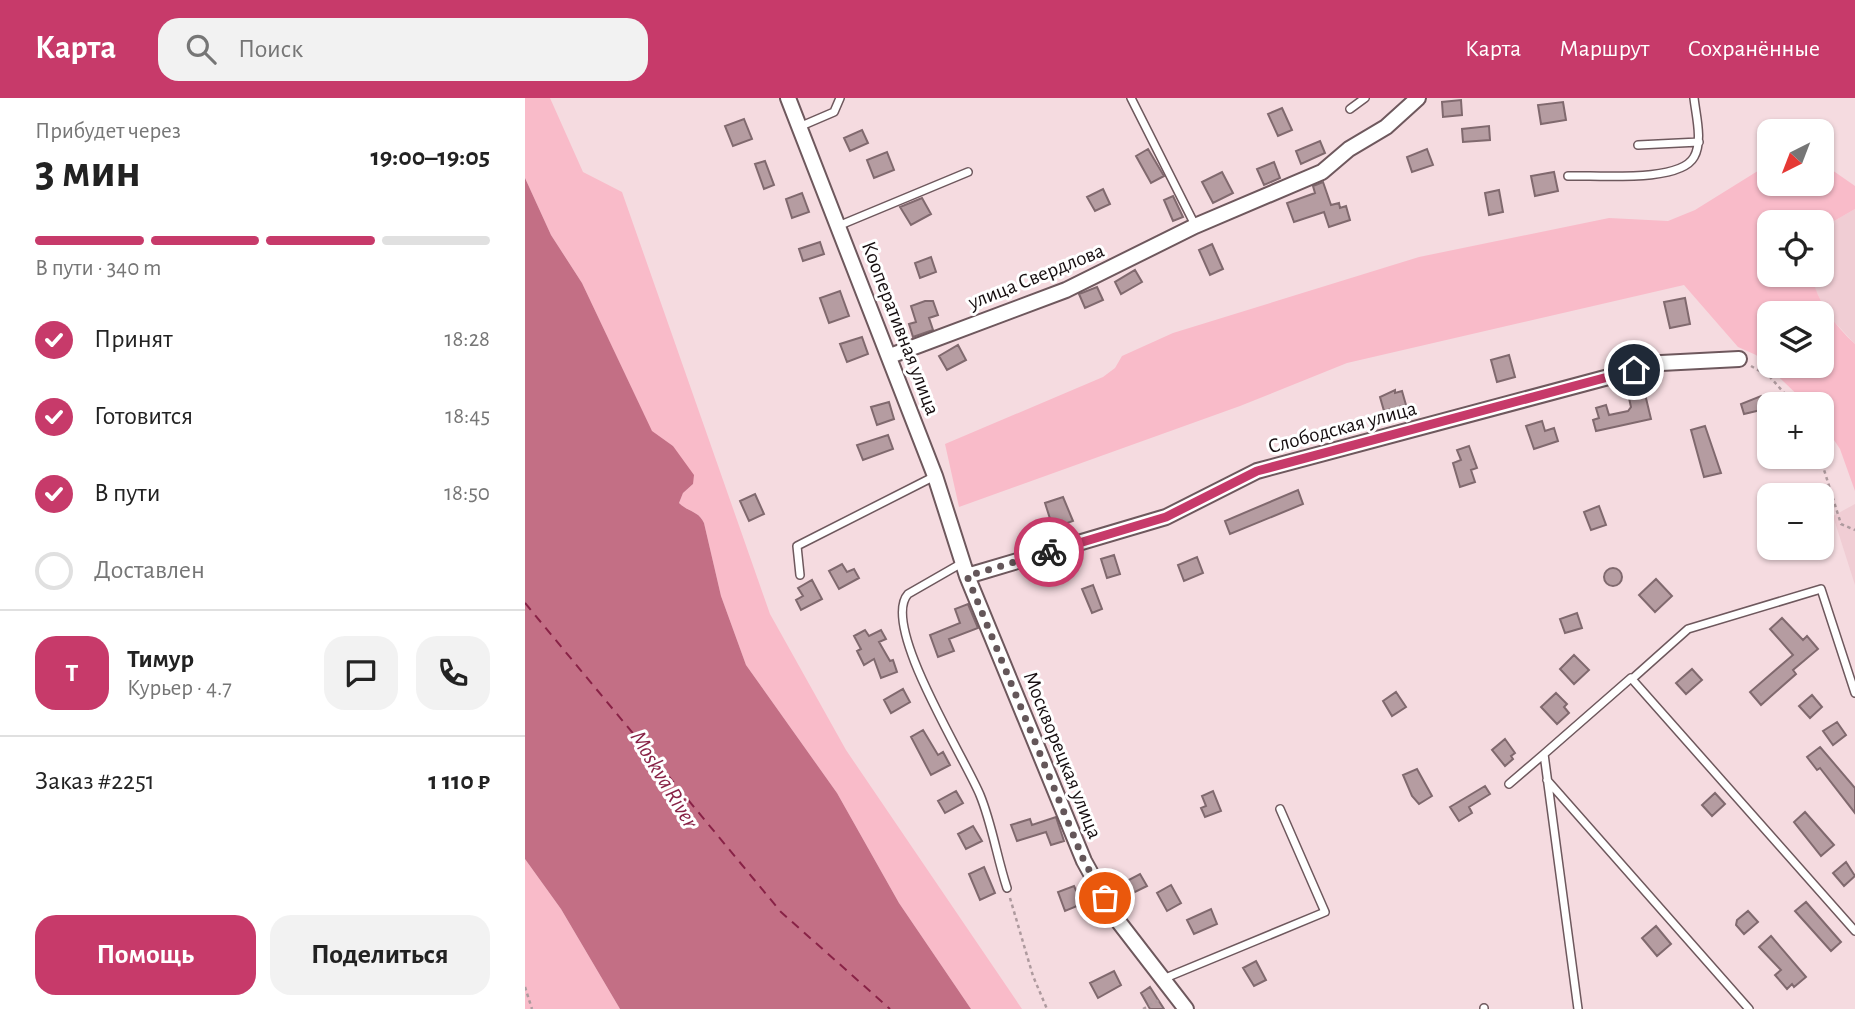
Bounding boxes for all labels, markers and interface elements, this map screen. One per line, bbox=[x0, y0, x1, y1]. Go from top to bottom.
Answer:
search box bbox=[158, 18, 648, 81]
icon: search bbox=[182, 30, 220, 68]
text: Карта bbox=[35, 32, 116, 65]
text: Поиск bbox=[238, 36, 303, 62]
text: Карта bbox=[1465, 37, 1521, 61]
text: Маршрут bbox=[1559, 37, 1649, 61]
text: Сохранённые bbox=[1687, 37, 1820, 61]
north arrow bbox=[1757, 119, 1834, 196]
map controls bbox=[1757, 119, 1834, 560]
text: Прибудет через bbox=[35, 120, 181, 143]
text: 19:00–19:05 bbox=[370, 144, 490, 170]
text: 3 мин bbox=[35, 149, 141, 195]
button: locate bbox=[1757, 210, 1834, 287]
street label: Кооперативная улица bbox=[858, 238, 944, 418]
street label: улица Свердлова bbox=[964, 240, 1107, 314]
text: В пути · 340 m bbox=[35, 257, 162, 280]
button: layers bbox=[1757, 301, 1834, 378]
icon: check bbox=[35, 321, 73, 359]
text: Принят bbox=[94, 326, 173, 352]
text: 18:28 bbox=[445, 328, 490, 351]
pin bbox=[1604, 340, 1664, 400]
icon: home bbox=[1615, 351, 1653, 389]
button: + bbox=[1757, 392, 1834, 469]
street label: Слободская улица bbox=[1266, 397, 1419, 457]
icon: check bbox=[35, 398, 73, 436]
text: Готовится bbox=[94, 403, 193, 429]
text: 18:45 bbox=[445, 405, 490, 428]
icon: check bbox=[35, 475, 73, 513]
text: В пути bbox=[94, 480, 160, 506]
text: 18:50 bbox=[444, 482, 490, 505]
button: − bbox=[1757, 483, 1834, 560]
courier bbox=[1014, 517, 1084, 587]
icon: bike bbox=[1030, 533, 1068, 571]
text: Доставлен bbox=[94, 557, 205, 583]
button: chat bbox=[324, 636, 398, 710]
button: phone bbox=[416, 636, 490, 710]
text: Тимур bbox=[127, 646, 194, 672]
text: Т bbox=[66, 660, 78, 686]
street label: Москворецкая улица bbox=[1019, 669, 1106, 842]
text: Курьер · 4.7 bbox=[127, 677, 232, 700]
water label: Moskva River bbox=[626, 727, 702, 833]
text: Заказ #2251 bbox=[35, 768, 155, 794]
text: 1 110 ₽ bbox=[428, 768, 490, 794]
pin bbox=[1075, 868, 1135, 928]
icon: bag bbox=[1086, 879, 1124, 917]
button: Помощь bbox=[35, 915, 256, 995]
button: Поделиться bbox=[270, 915, 490, 995]

